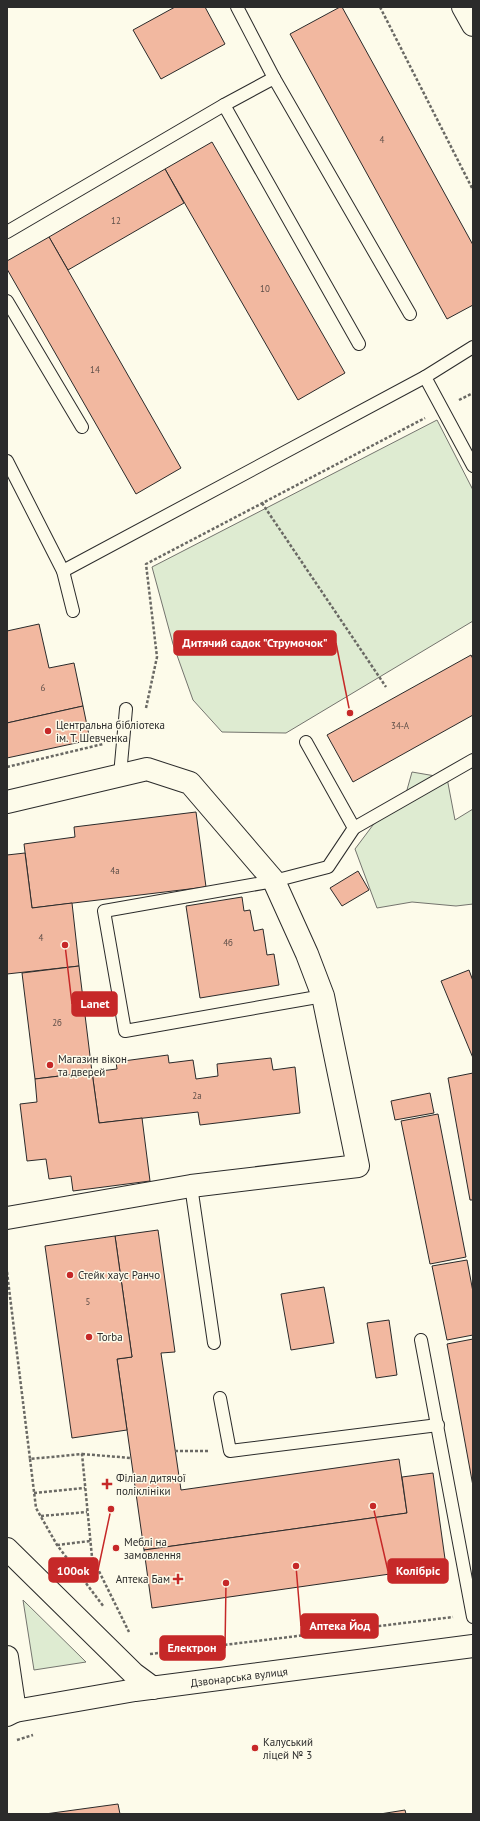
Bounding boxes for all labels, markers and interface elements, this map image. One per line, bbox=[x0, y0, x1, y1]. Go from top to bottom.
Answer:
house number: 4 bbox=[380, 134, 385, 145]
house number: 12 bbox=[111, 215, 121, 226]
house number: 10 bbox=[260, 283, 270, 294]
house number: 14 bbox=[90, 364, 100, 375]
callout: Дитячий садок "Струмочок" bbox=[174, 631, 336, 655]
text: Дитячий садок "Струмочок" bbox=[182, 635, 328, 650]
house number: 6 bbox=[41, 682, 46, 693]
place label: Центральна бібліотека ім. Т. Шевченка bbox=[56, 718, 165, 745]
house number: 34-А bbox=[391, 720, 410, 731]
marker: Центральна бібліотека ім. Т. Шевченка bbox=[43, 726, 53, 736]
house number: 4а bbox=[110, 865, 120, 876]
house number: 4 bbox=[39, 932, 44, 943]
house number: 4б bbox=[223, 937, 233, 948]
callout: Lanet bbox=[72, 992, 117, 1016]
text: Lanet bbox=[81, 996, 110, 1011]
house number: 2б bbox=[52, 1017, 62, 1028]
place label: Магазин вікон та дверей bbox=[58, 1052, 127, 1079]
marker: Магазин вікон та дверей bbox=[45, 1060, 55, 1070]
house number: 2а bbox=[192, 1090, 202, 1101]
place label: Стейк хаус Ранчо bbox=[78, 1268, 160, 1282]
marker: Стейк хаус Ранчо bbox=[65, 1270, 75, 1280]
house number: 5 bbox=[86, 1296, 91, 1307]
place label: Torba bbox=[97, 1330, 123, 1344]
marker: Torba bbox=[84, 1332, 94, 1342]
place label: Філіал дитячої поліклініки bbox=[116, 1471, 186, 1498]
marker: Філіал дитячої поліклініки bbox=[101, 1478, 113, 1490]
place label: Меблі на замовлення bbox=[124, 1535, 181, 1562]
marker: Меблі на замовлення bbox=[111, 1543, 121, 1553]
callout: 100ok bbox=[49, 1558, 98, 1582]
callout: Колібріс bbox=[388, 1559, 448, 1583]
text: 100ok bbox=[57, 1563, 89, 1578]
text: Колібріс bbox=[396, 1563, 440, 1578]
place label: Аптека Бам bbox=[116, 1572, 170, 1586]
marker: Аптека Бам bbox=[173, 1574, 183, 1584]
callout: Аптека Йод bbox=[301, 1614, 378, 1638]
text: Аптека Йод bbox=[310, 1618, 371, 1633]
callout: Електрон bbox=[160, 1636, 225, 1660]
text: Електрон bbox=[168, 1640, 216, 1655]
street label: Дзвонарська вулиця bbox=[190, 1664, 288, 1690]
place label: Калуський ліцей № 3 bbox=[262, 1735, 313, 1762]
marker: Калуський ліцей № 3 bbox=[250, 1743, 260, 1753]

